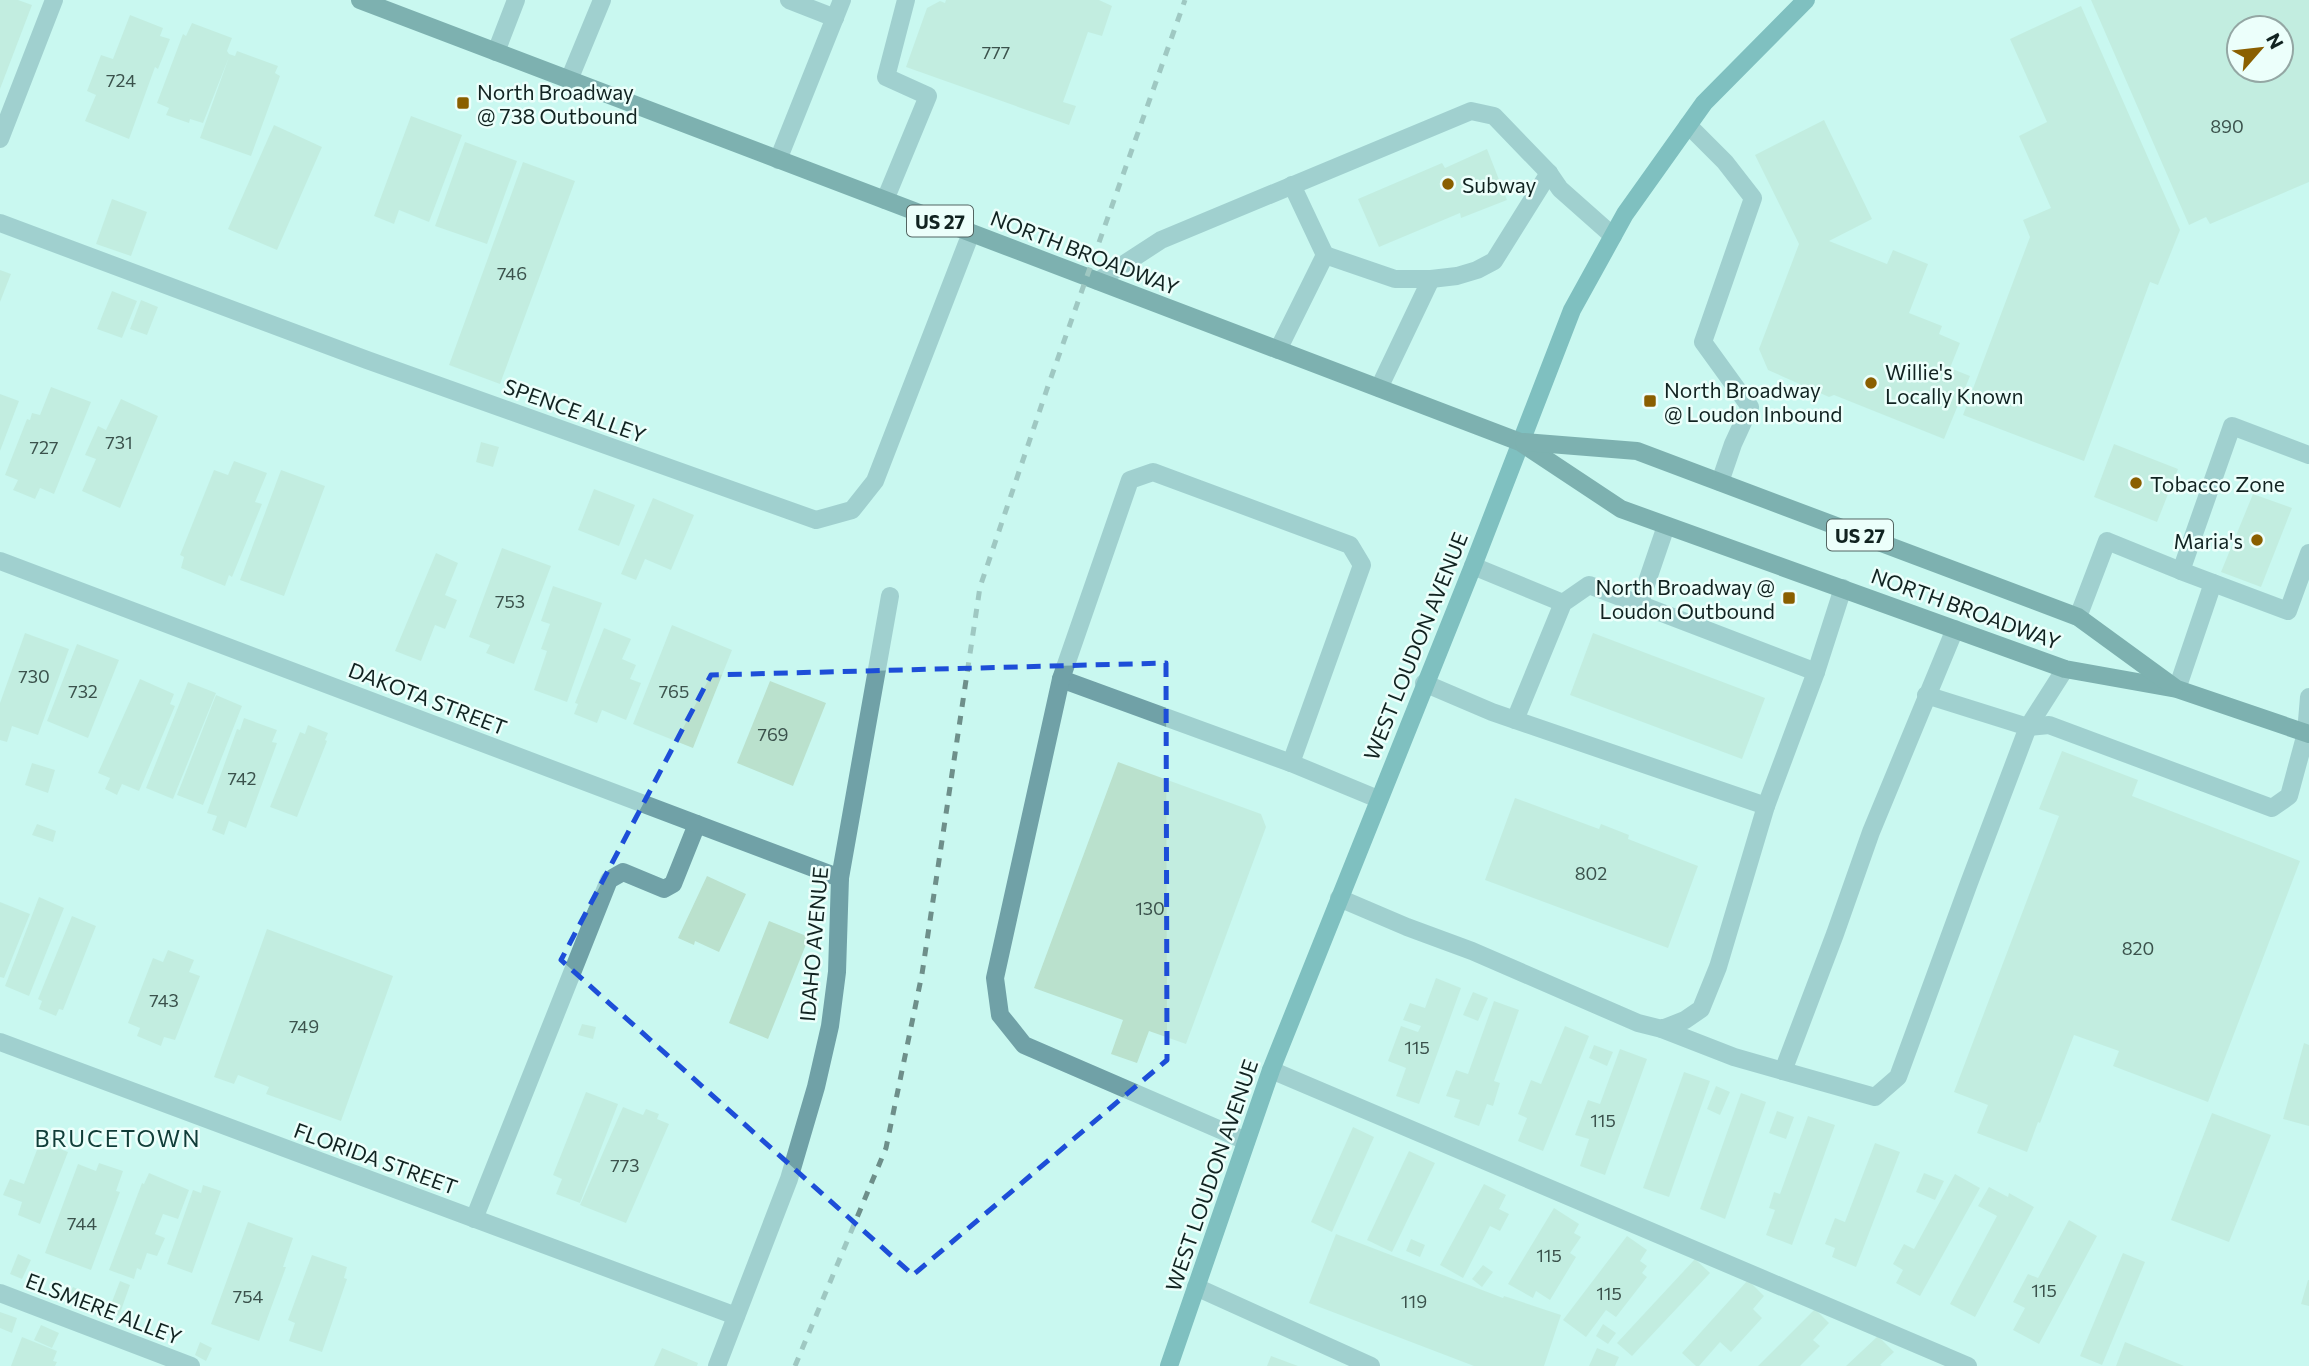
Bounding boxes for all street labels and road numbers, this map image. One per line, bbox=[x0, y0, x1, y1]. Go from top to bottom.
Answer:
street label: NORTH BROADWAY bbox=[987, 205, 1183, 300]
road number: US 27 bbox=[907, 206, 973, 236]
street label: SPENCE ALLEY bbox=[501, 373, 650, 447]
road number: US 27 bbox=[1827, 520, 1893, 550]
street label: WEST LOUDON AVENUE bbox=[1358, 528, 1472, 764]
street label: NORTH BROADWAY bbox=[1868, 562, 2064, 654]
street label: DAKOTA STREET bbox=[345, 656, 511, 740]
street label: IDAHO AVENUE bbox=[794, 865, 832, 1023]
street label: WEST LOUDON AVENUE bbox=[1160, 1056, 1262, 1294]
street label: FLORIDA STREET bbox=[291, 1117, 461, 1199]
street label: ELSMERE ALLEY bbox=[23, 1267, 186, 1349]

